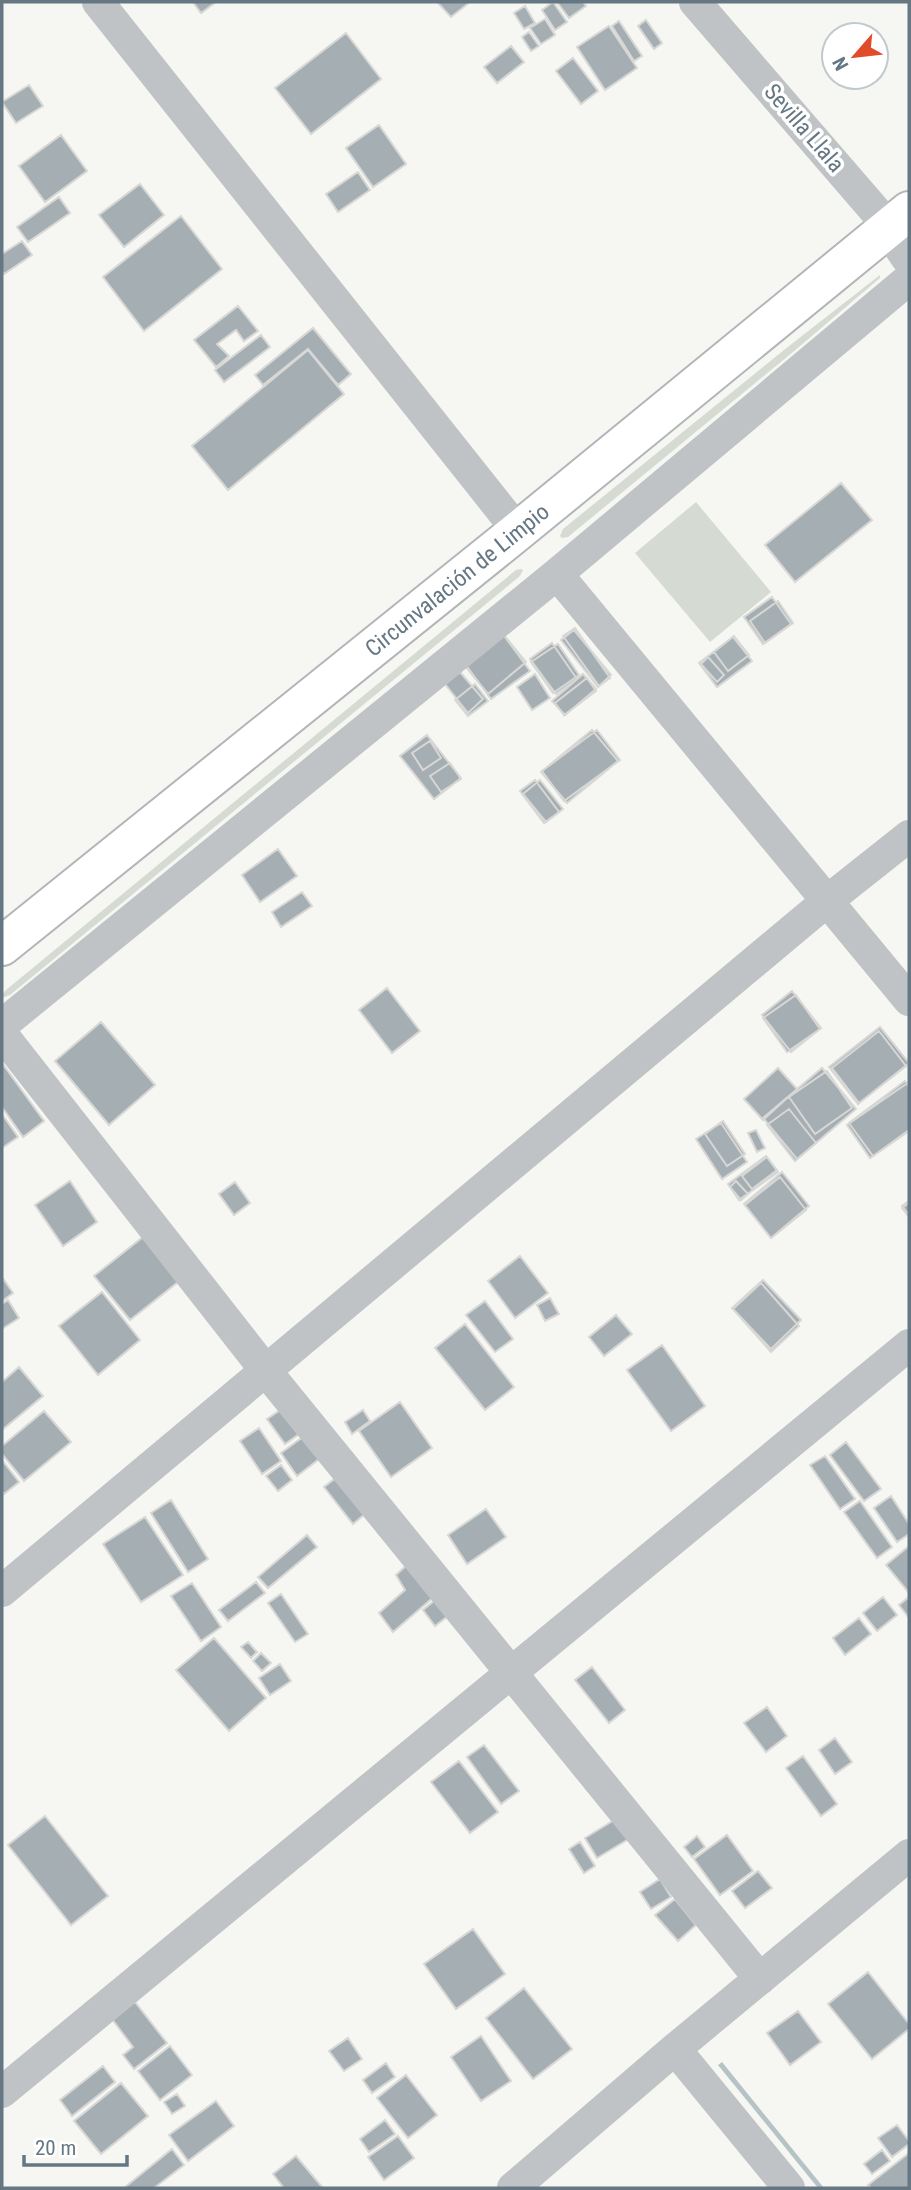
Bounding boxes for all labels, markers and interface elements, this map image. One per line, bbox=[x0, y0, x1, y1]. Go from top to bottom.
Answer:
north arrow bbox=[820, 21, 890, 91]
text: N bbox=[828, 53, 853, 74]
street label: Sevilla Llala bbox=[758, 78, 850, 178]
street label: Circunvalación de Limpio bbox=[360, 498, 554, 662]
scale bar bbox=[24, 2124, 128, 2168]
text: 20 m bbox=[35, 2136, 76, 2160]

